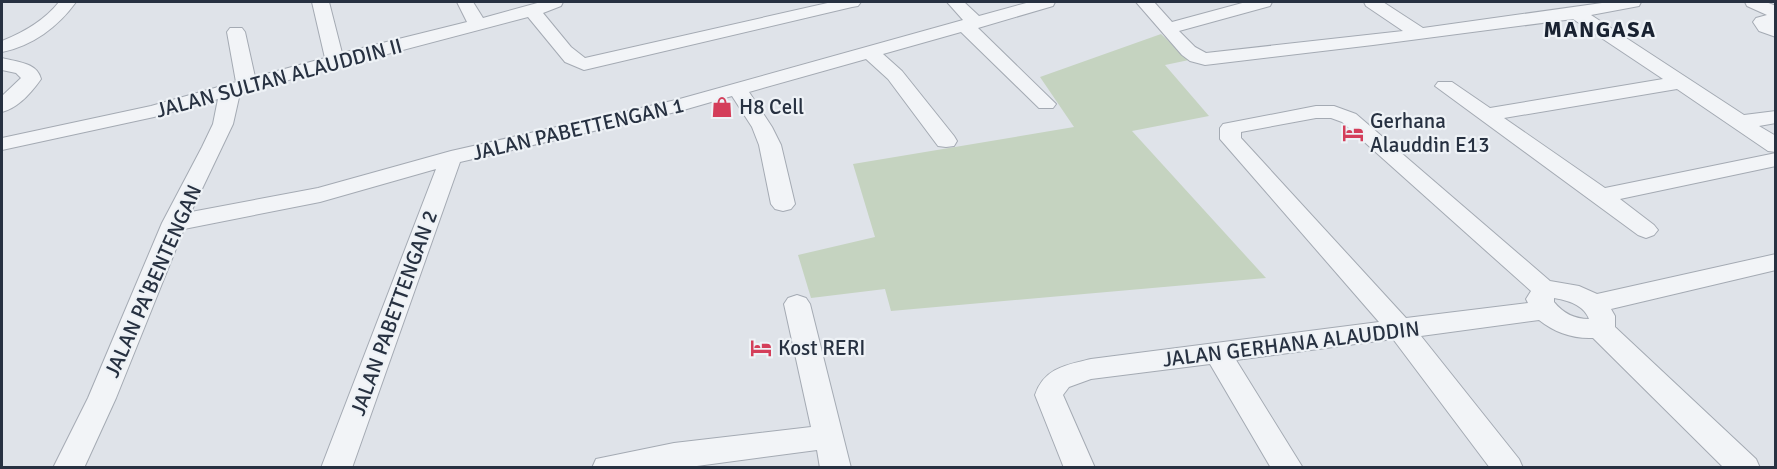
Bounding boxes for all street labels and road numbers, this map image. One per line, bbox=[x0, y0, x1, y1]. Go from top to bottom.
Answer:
street label: JALAN SULTAN ALAUDDIN II bbox=[153, 33, 405, 123]
street label: JALAN PABETTENGAN 1 bbox=[470, 92, 686, 166]
street label: JALAN PA'BENTENGAN bbox=[99, 181, 207, 381]
street label: JALAN PABETTENGAN 2 bbox=[345, 207, 443, 419]
street label: JALAN GERHANA ALAUDDIN bbox=[1161, 315, 1421, 373]

